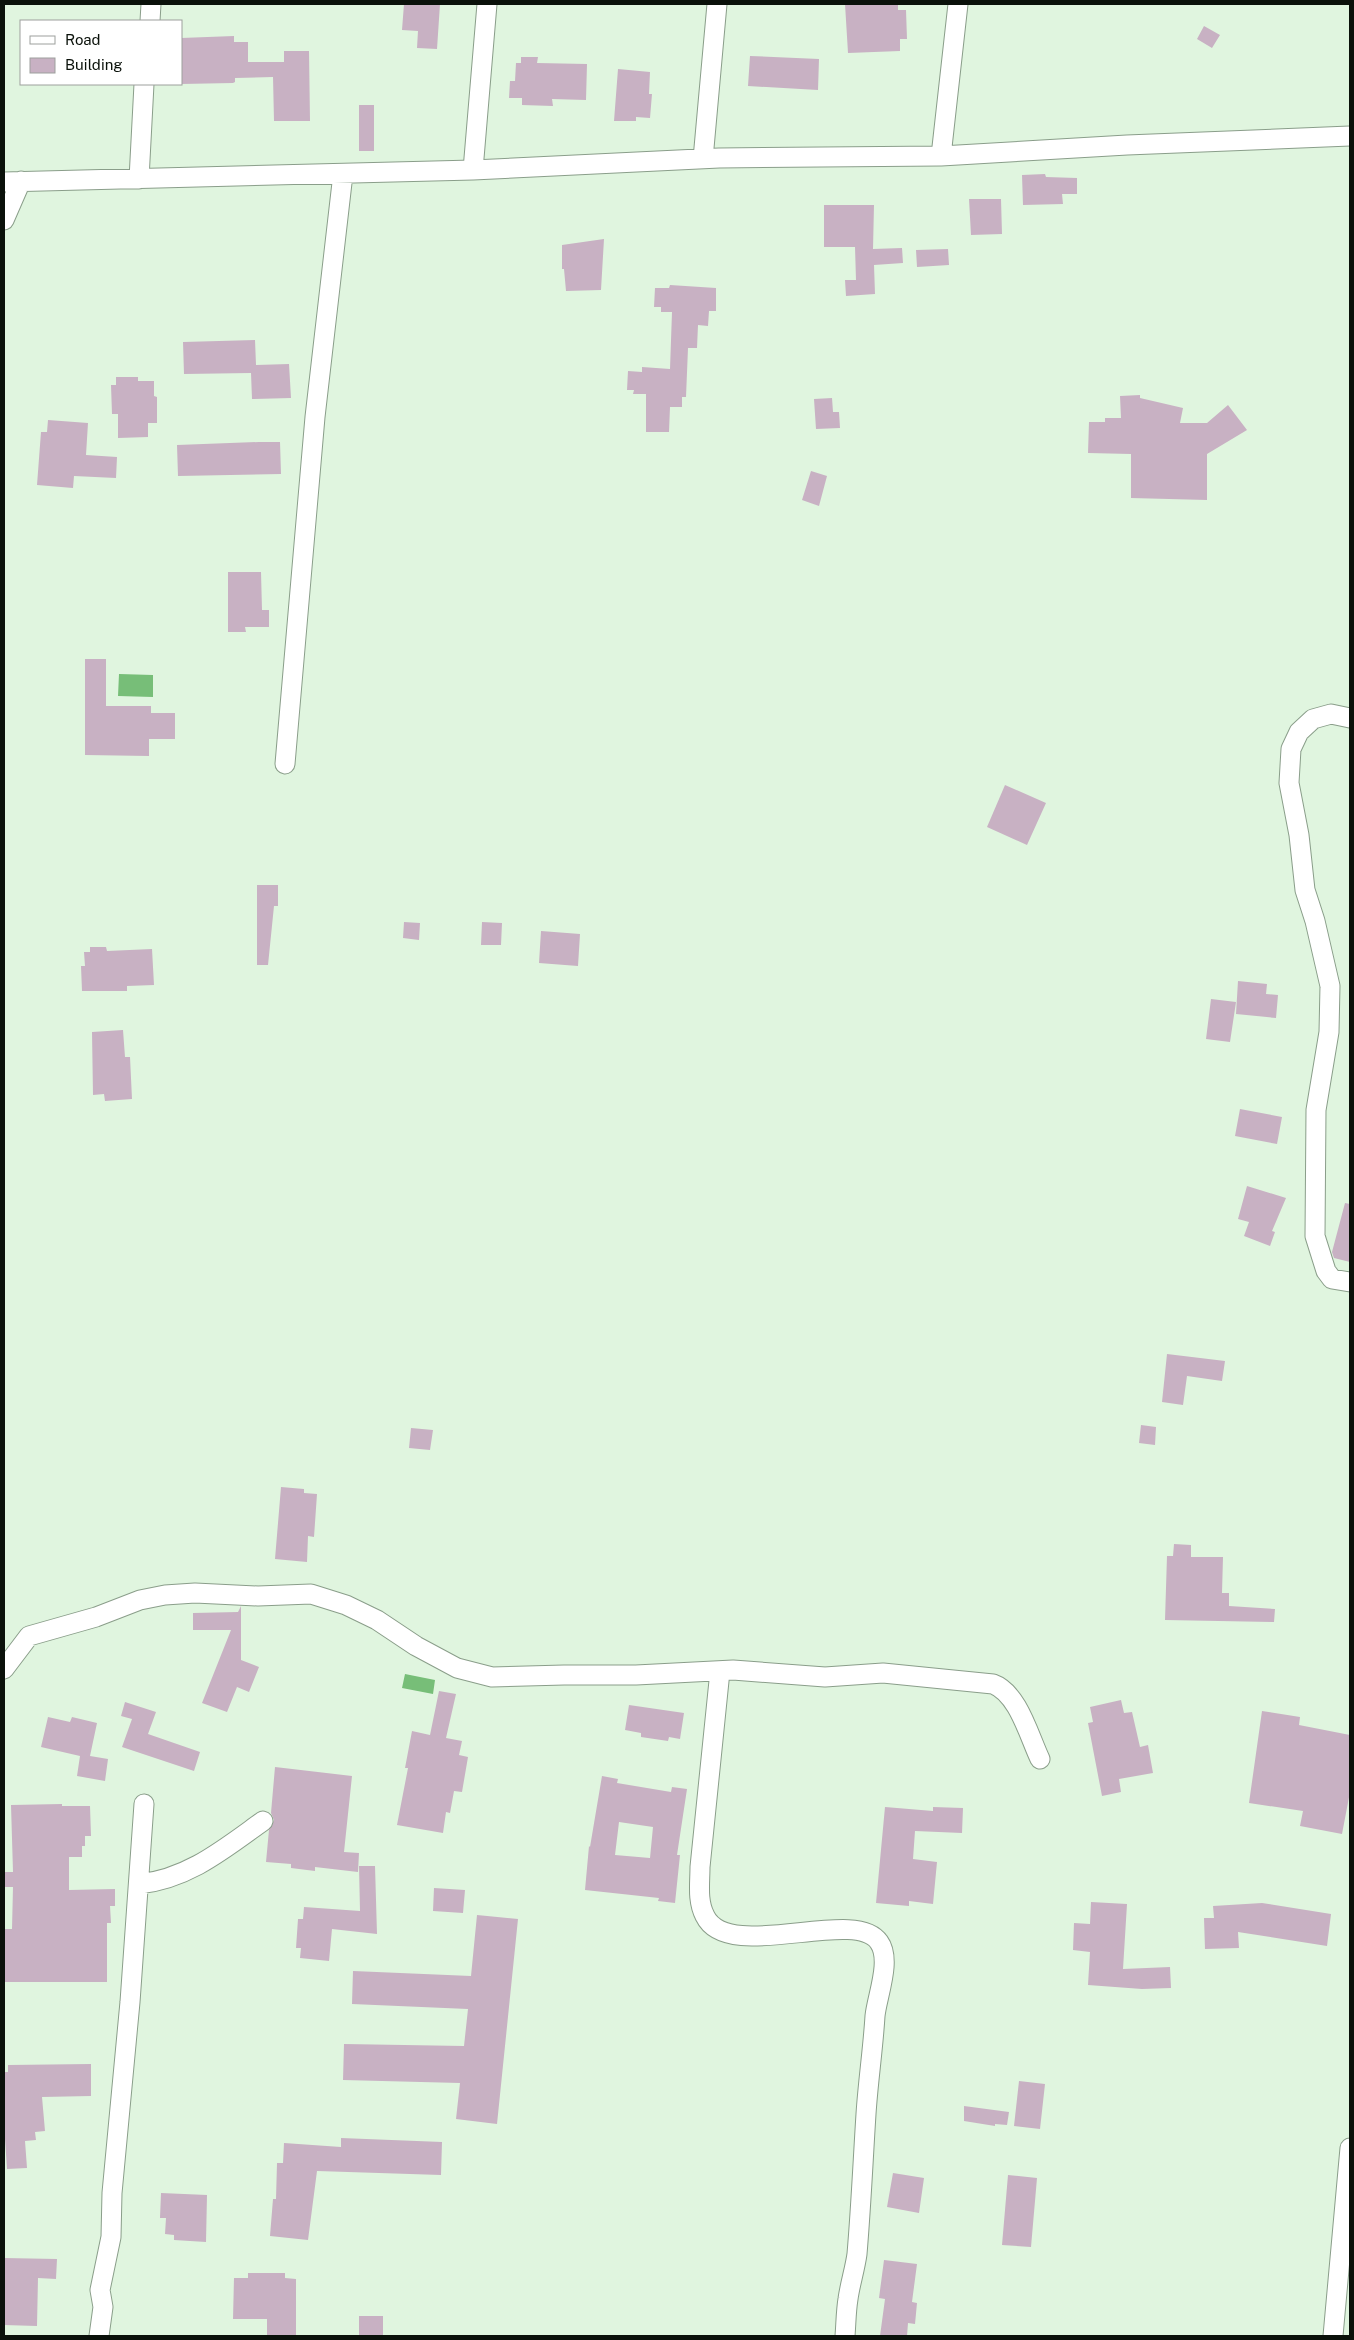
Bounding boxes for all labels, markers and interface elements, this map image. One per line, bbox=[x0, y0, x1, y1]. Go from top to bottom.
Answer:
legend bbox=[20, 20, 182, 85]
text: Road bbox=[65, 31, 101, 48]
text: Building bbox=[65, 56, 123, 73]

